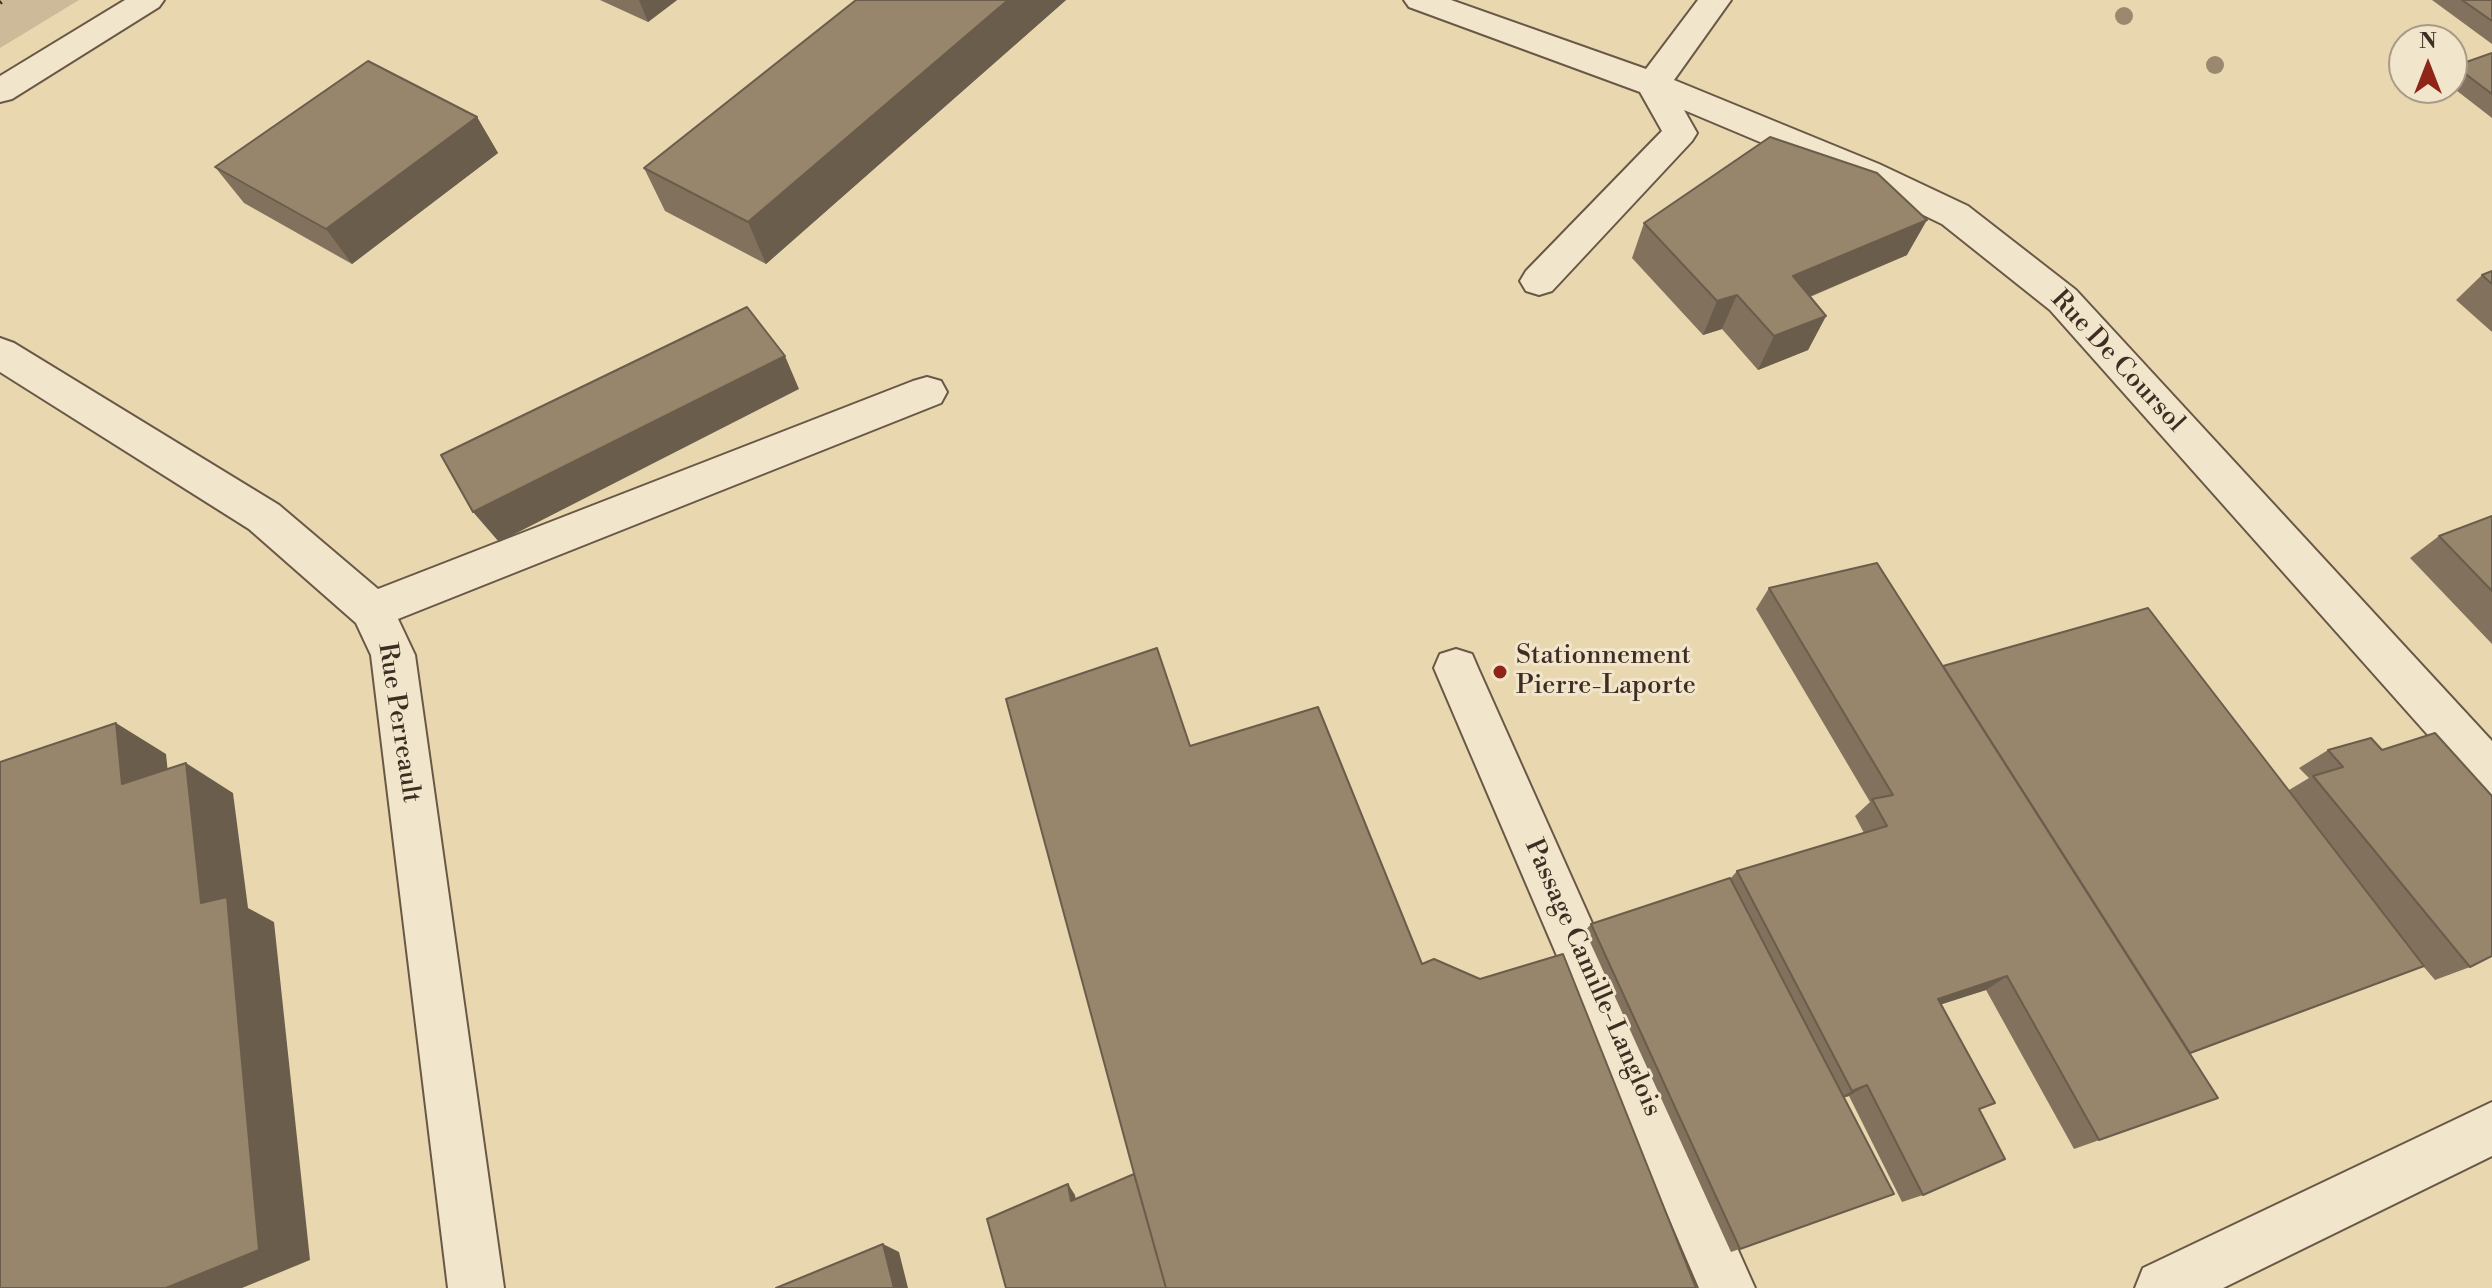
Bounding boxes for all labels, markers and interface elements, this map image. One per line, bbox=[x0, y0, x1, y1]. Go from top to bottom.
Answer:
north arrow bbox=[2388, 24, 2468, 104]
text: N bbox=[2419, 28, 2437, 55]
street label: Rue De Coursol bbox=[2043, 285, 2191, 439]
street label: Rue Perreault bbox=[370, 641, 426, 805]
place label: Stationnement Pierre-Laporte bbox=[1516, 641, 1696, 702]
marker: Stationnement Pierre-Laporte bbox=[1491, 663, 1509, 681]
street label: Passage Camille-Langlois bbox=[1517, 835, 1667, 1121]

